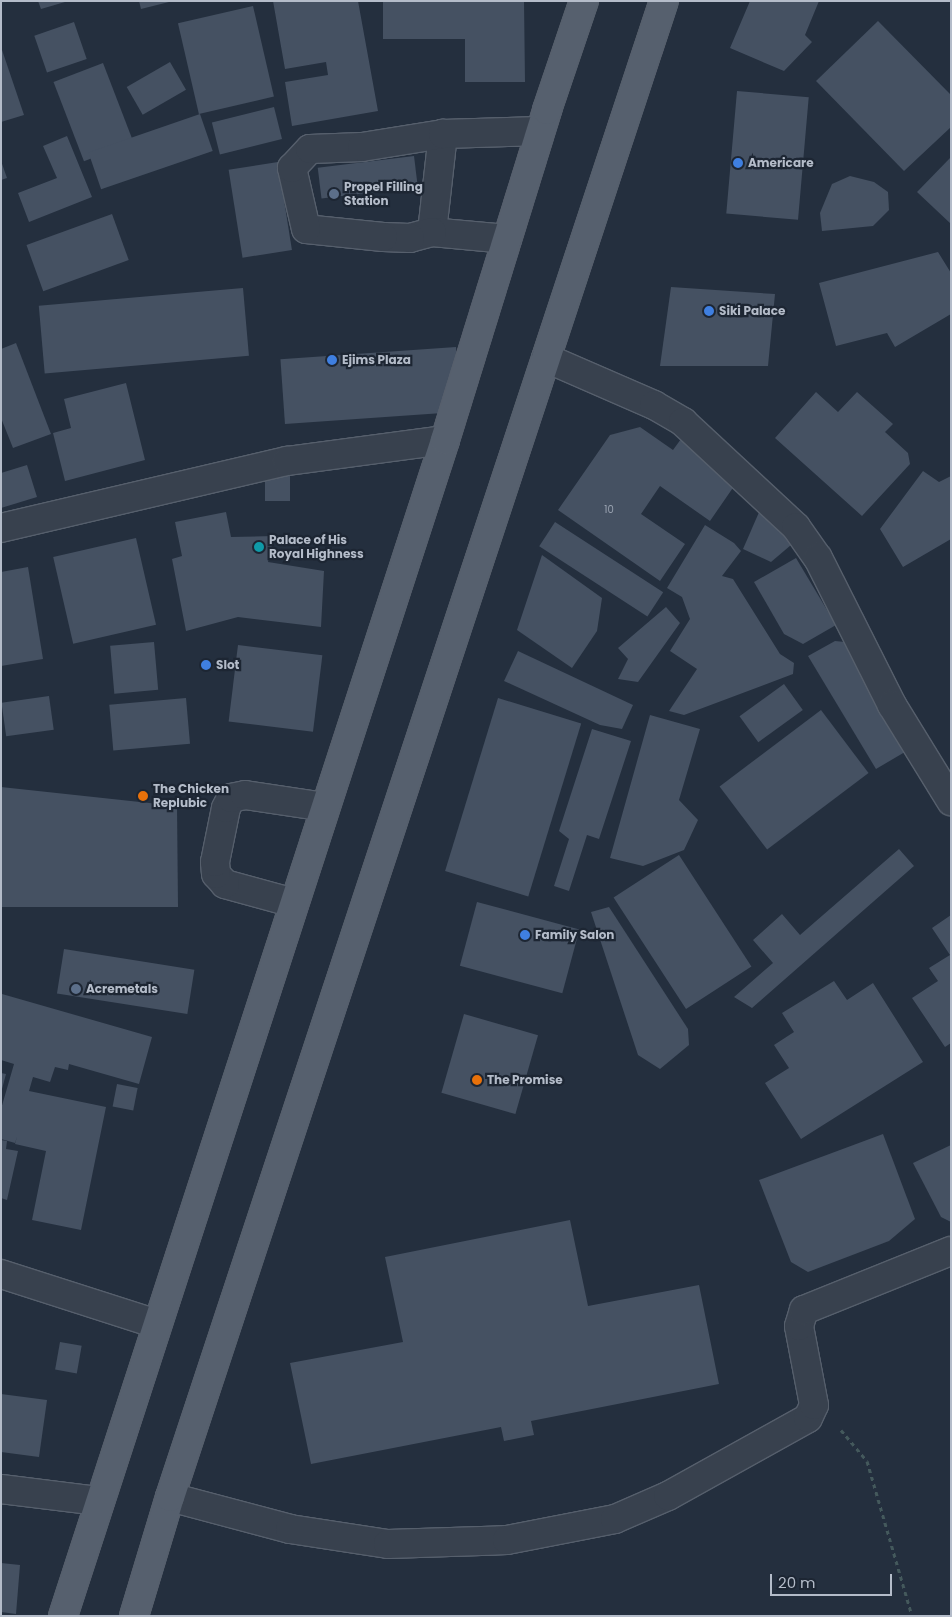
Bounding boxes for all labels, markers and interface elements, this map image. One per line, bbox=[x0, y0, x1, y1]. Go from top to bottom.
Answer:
place label: Americare bbox=[748, 156, 814, 170]
marker: Americare bbox=[732, 157, 744, 169]
place label: Propel Filling Station bbox=[344, 180, 423, 208]
marker: Propel Filling Station bbox=[328, 188, 340, 200]
place label: Siki Palace bbox=[719, 304, 785, 318]
marker: Siki Palace bbox=[703, 305, 715, 317]
place label: Ejims Plaza bbox=[342, 353, 411, 367]
marker: Ejims Plaza bbox=[326, 354, 338, 366]
house number: 10 bbox=[604, 504, 614, 516]
place label: Palace of His Royal Highness bbox=[269, 533, 364, 561]
marker: Palace of His Royal Highness bbox=[253, 541, 265, 553]
place label: Slot bbox=[216, 658, 239, 672]
marker: Slot bbox=[200, 659, 212, 671]
place label: The Chicken Replubic bbox=[153, 782, 229, 810]
marker: The Chicken Replubic bbox=[137, 790, 149, 802]
place label: Family Salon bbox=[535, 928, 614, 942]
marker: Family Salon bbox=[519, 929, 531, 941]
place label: Acremetals bbox=[86, 982, 158, 996]
marker: Acremetals bbox=[70, 983, 82, 995]
place label: The Promise bbox=[487, 1073, 563, 1087]
marker: The Promise bbox=[471, 1074, 483, 1086]
scale bar bbox=[772, 1564, 894, 1596]
text: 20 m bbox=[778, 1572, 816, 1593]

